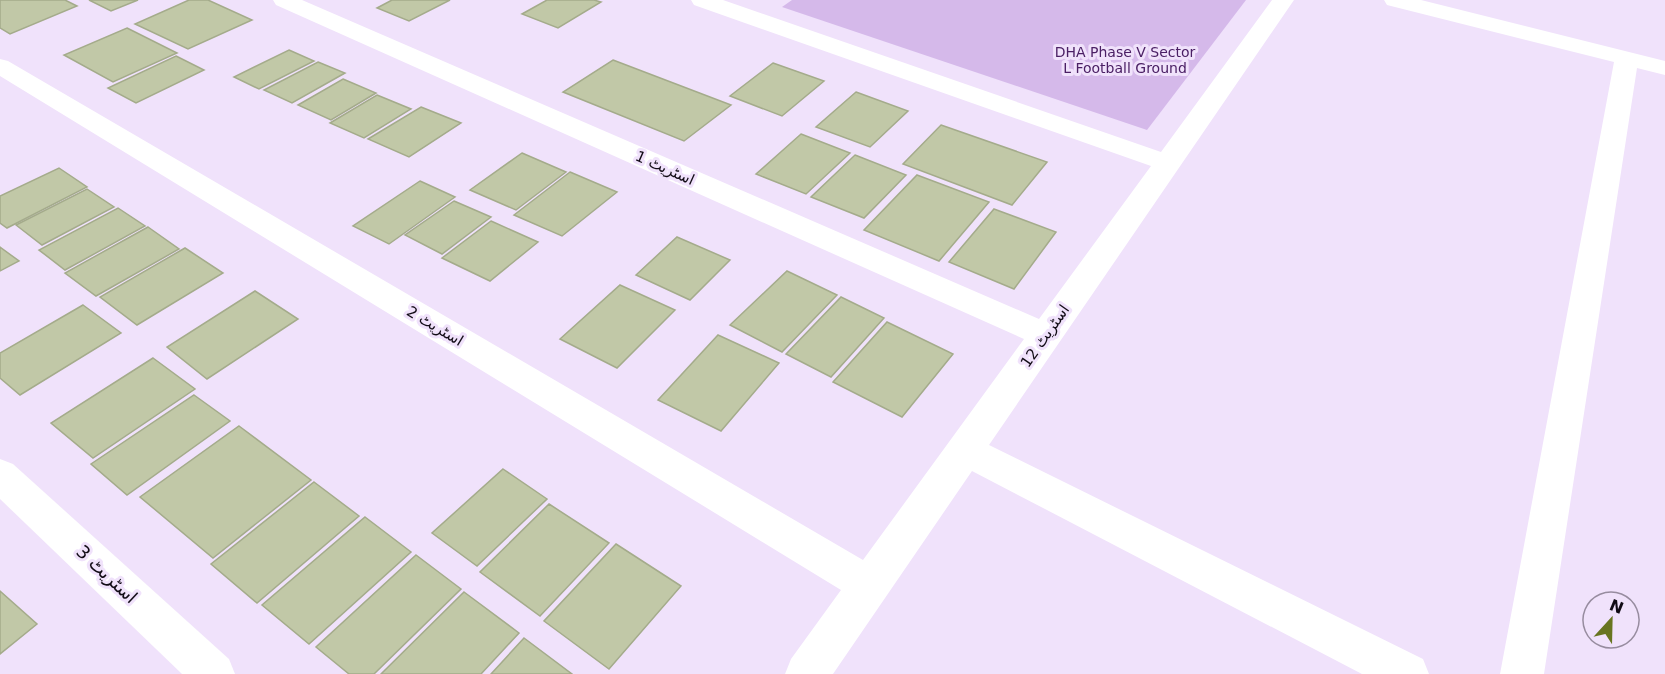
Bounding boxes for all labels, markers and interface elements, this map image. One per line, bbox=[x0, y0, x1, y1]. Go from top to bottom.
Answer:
park label: DHA Phase V Sector L Football Ground bbox=[1055, 44, 1196, 76]
street label: اسٹریٹ 1 bbox=[633, 147, 697, 189]
street label: اسٹریٹ 12 bbox=[1017, 301, 1073, 371]
street label: اسٹریٹ 2 bbox=[403, 302, 467, 350]
street label: اسٹریٹ 3 bbox=[72, 541, 142, 608]
north arrow bbox=[1581, 590, 1641, 650]
text: N bbox=[1607, 595, 1626, 618]

